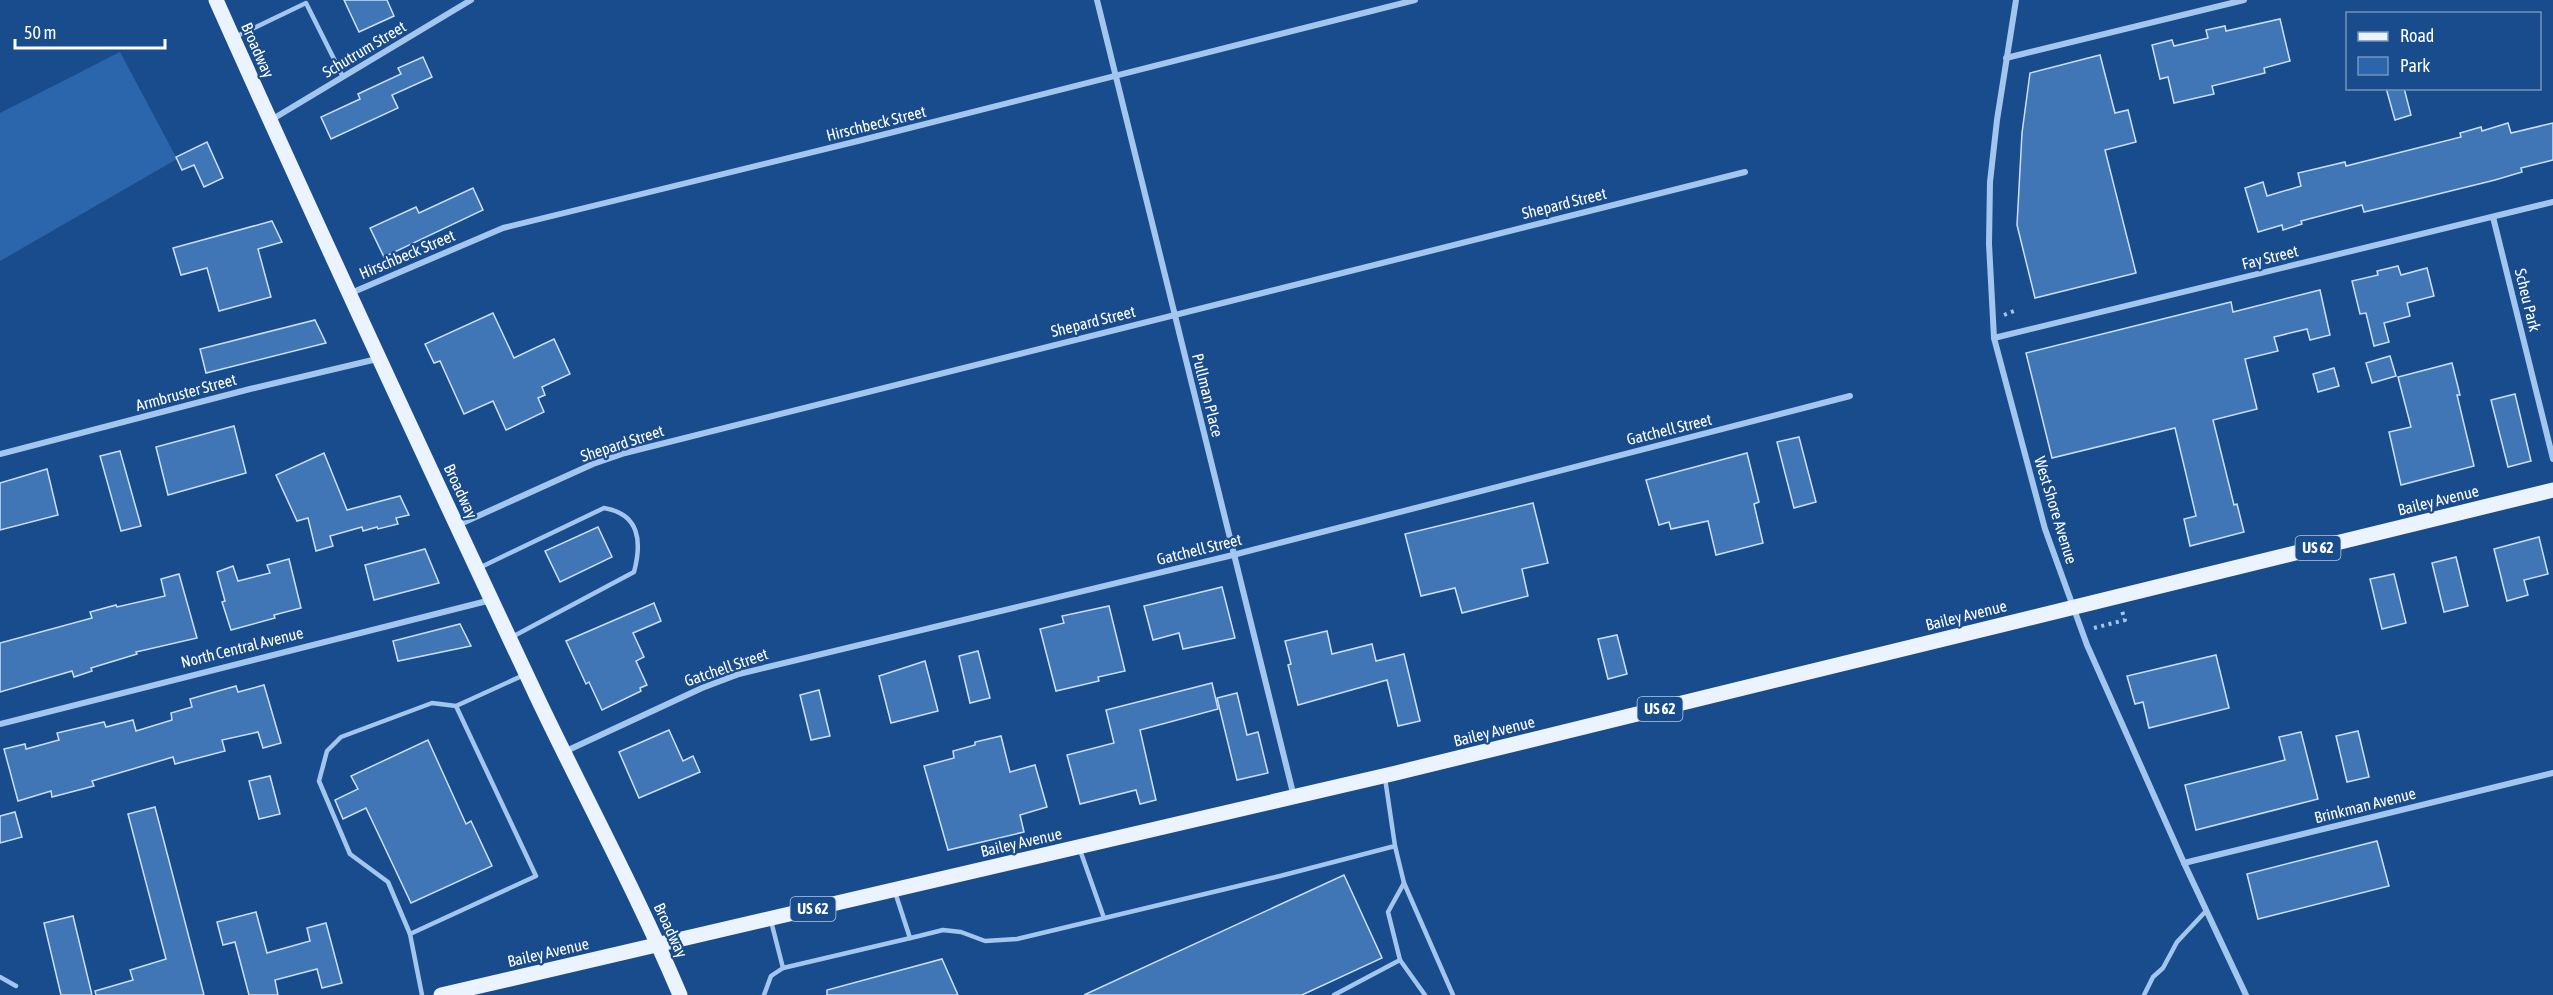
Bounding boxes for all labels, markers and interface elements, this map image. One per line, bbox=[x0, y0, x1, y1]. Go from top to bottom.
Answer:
scale bar bbox=[15, 12, 165, 50]
legend bbox=[2346, 12, 2541, 90]
street label: Schutrum Street bbox=[319, 17, 409, 81]
street label: Broadway bbox=[237, 20, 278, 81]
text: 50 m bbox=[24, 22, 56, 43]
text: Road bbox=[2400, 25, 2434, 46]
text: Park bbox=[2400, 55, 2430, 76]
street label: Hirschbeck Street bbox=[824, 102, 928, 144]
street label: Shepard Street bbox=[1520, 184, 1609, 223]
street label: Hirschbeck Street bbox=[357, 226, 458, 282]
street label: Fay Street bbox=[2240, 241, 2301, 274]
street label: Scheu Park bbox=[2511, 267, 2545, 333]
street label: Shepard Street bbox=[1049, 302, 1138, 341]
street label: Pullman Place bbox=[1189, 351, 1227, 439]
street label: Armbruster Street bbox=[134, 370, 239, 414]
street label: Gatchell Street bbox=[1625, 410, 1714, 448]
street label: Shepard Street bbox=[578, 421, 667, 466]
street label: West Shore Avenue bbox=[2031, 454, 2081, 566]
street label: Broadway bbox=[440, 461, 482, 522]
street label: Bailey Avenue bbox=[2396, 481, 2481, 520]
street label: Gatchell Street bbox=[1155, 530, 1244, 568]
road number: US 62 bbox=[2296, 536, 2340, 560]
street label: Bailey Avenue bbox=[1924, 596, 2009, 635]
street label: North Central Avenue bbox=[179, 623, 305, 671]
street label: Gatchell Street bbox=[682, 644, 770, 690]
road number: US 62 bbox=[1638, 697, 1682, 721]
street label: Bailey Avenue bbox=[1452, 712, 1537, 751]
street label: Brinkman Avenue bbox=[2312, 784, 2418, 826]
street label: Bailey Avenue bbox=[979, 824, 1064, 861]
road number: US 62 bbox=[790, 897, 836, 921]
street label: Broadway bbox=[650, 900, 692, 961]
street label: Bailey Avenue bbox=[506, 934, 591, 971]

